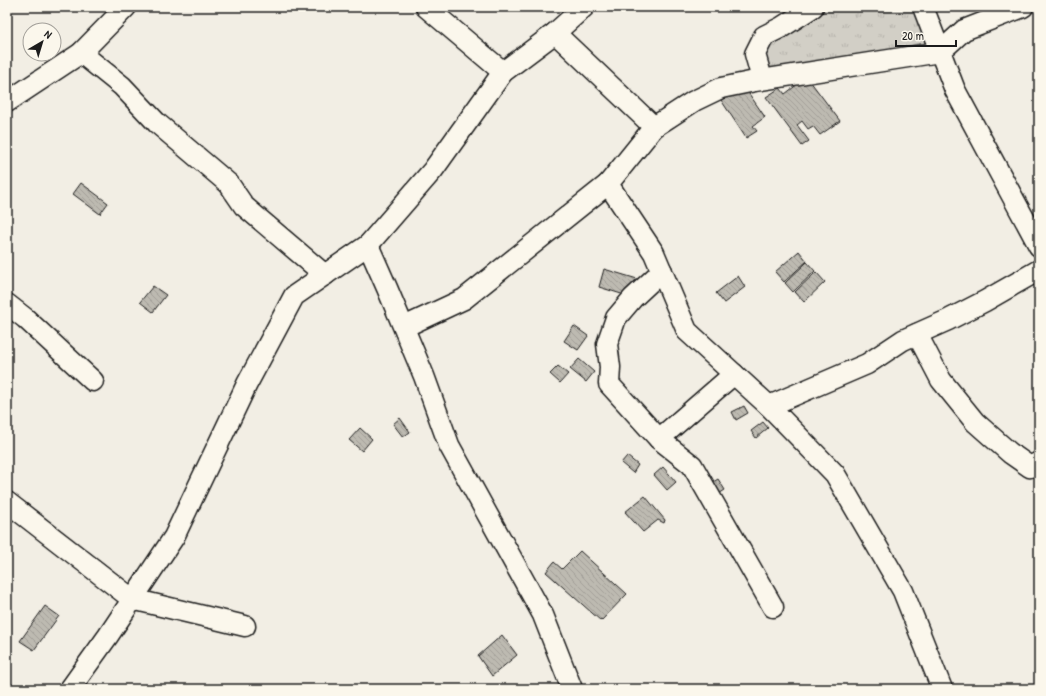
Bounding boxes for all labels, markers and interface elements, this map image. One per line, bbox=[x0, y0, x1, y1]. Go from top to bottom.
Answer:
north arrow bbox=[22, 22, 62, 62]
scale bar bbox=[896, 22, 956, 48]
text: N bbox=[42, 27, 55, 42]
text: 20 m bbox=[902, 27, 924, 44]

